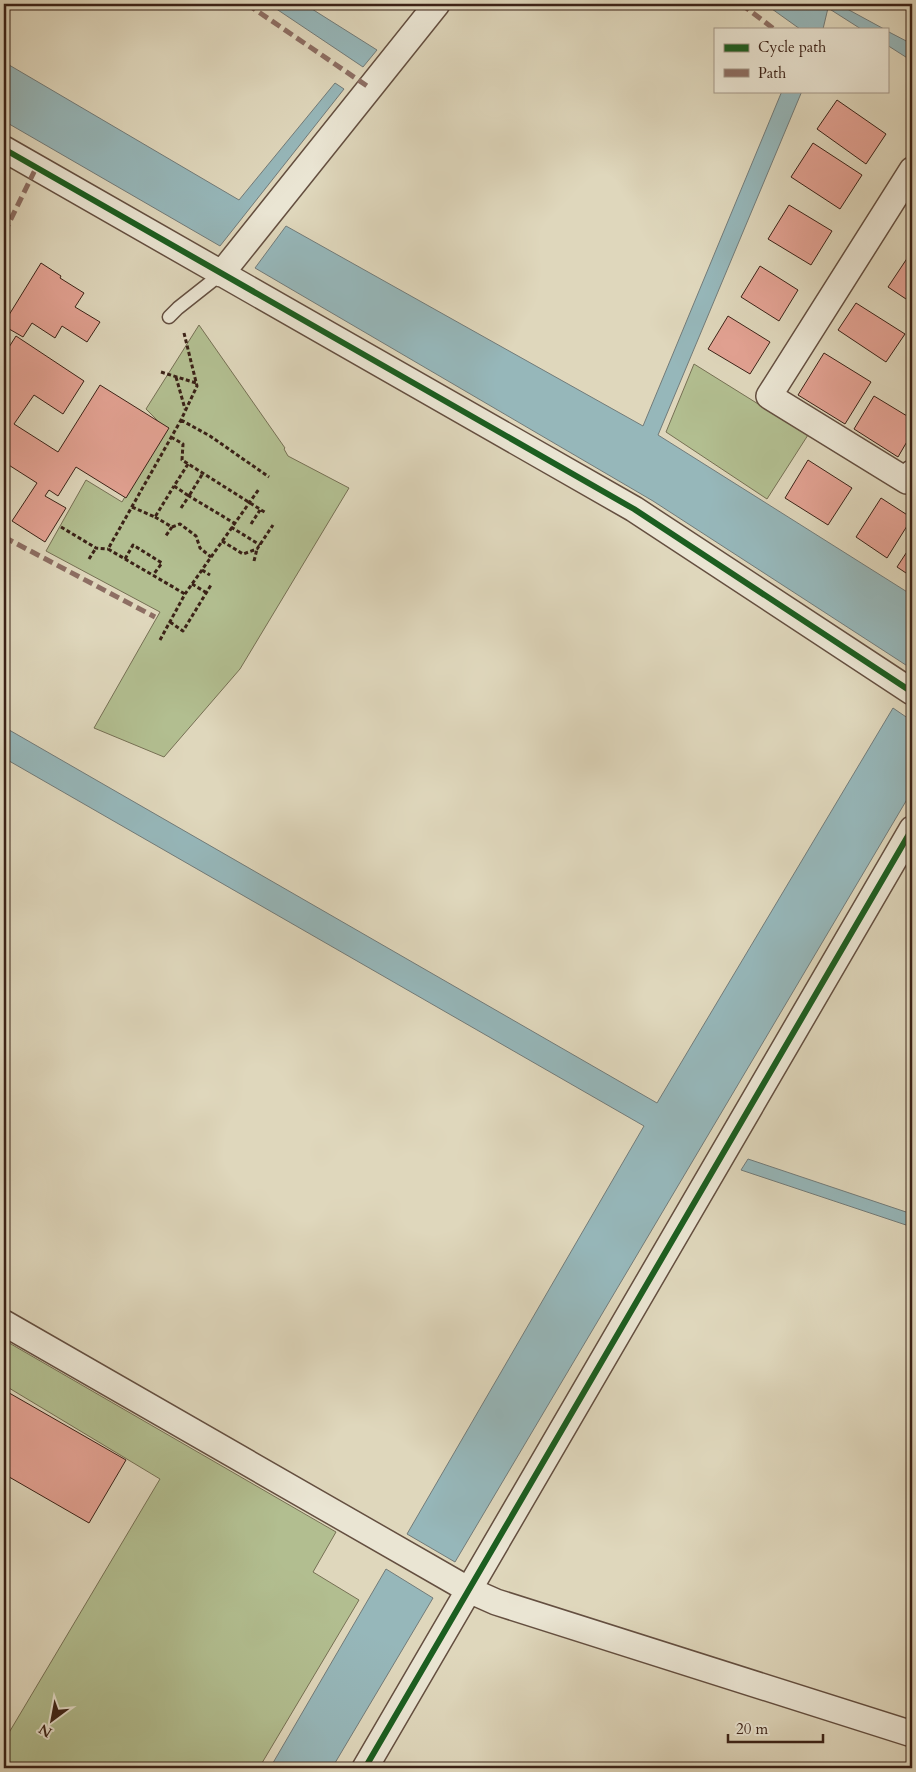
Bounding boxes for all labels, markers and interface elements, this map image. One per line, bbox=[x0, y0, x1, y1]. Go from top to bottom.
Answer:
legend bbox=[714, 28, 888, 92]
text: Cycle path bbox=[758, 37, 827, 57]
text: Path bbox=[758, 63, 787, 83]
north arrow bbox=[28, 1694, 78, 1744]
scale bar bbox=[728, 1712, 824, 1744]
text: N bbox=[35, 1719, 56, 1742]
text: 20 m bbox=[736, 1719, 768, 1739]

